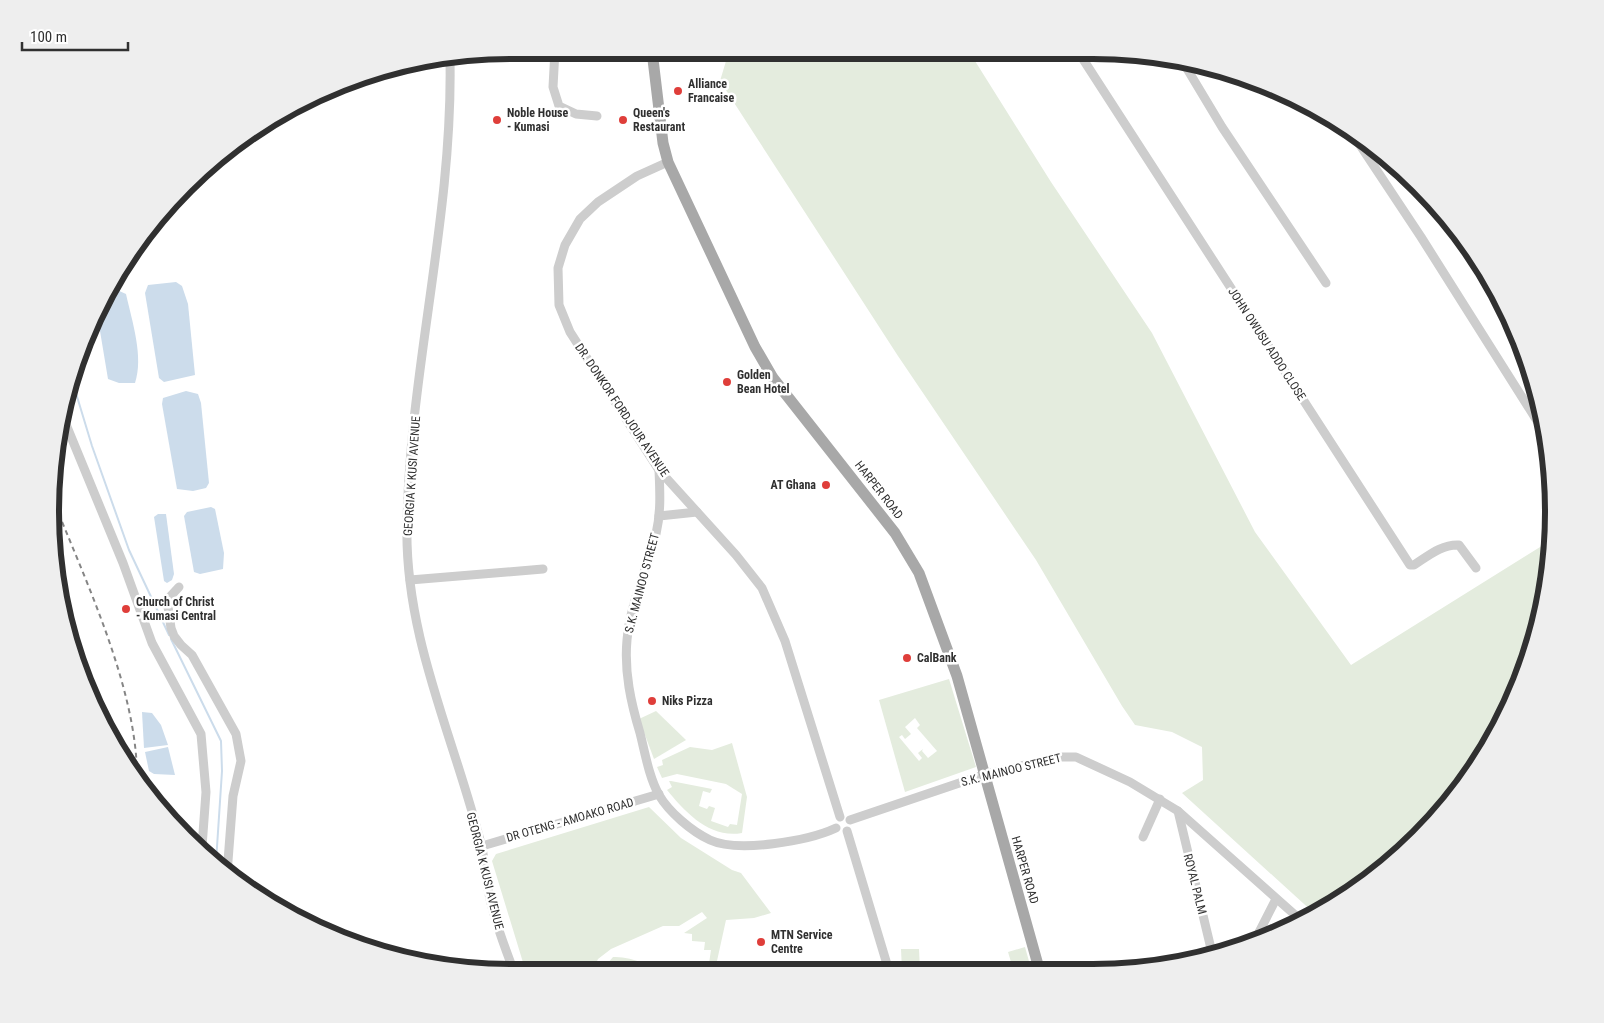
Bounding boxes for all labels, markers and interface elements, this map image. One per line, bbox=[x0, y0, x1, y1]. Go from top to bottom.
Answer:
scale bar bbox=[22, 20, 129, 52]
text: 100 m bbox=[30, 28, 67, 46]
place label: Alliance Francaise bbox=[688, 77, 735, 105]
marker: Alliance Francaise bbox=[672, 85, 684, 97]
place label: Noble House - Kumasi bbox=[507, 106, 568, 134]
place label: Queen's Restaurant bbox=[633, 106, 685, 134]
marker: Noble House - Kumasi bbox=[491, 114, 503, 126]
marker: Queen's Restaurant bbox=[617, 114, 629, 126]
street label: JOHN OWUSU ADDO CLOSE bbox=[1225, 285, 1309, 403]
street label: DR. DONKOR FORDJOUR AVENUE bbox=[572, 341, 672, 479]
place label: Golden Bean Hotel bbox=[737, 368, 790, 396]
marker: Golden Bean Hotel bbox=[721, 376, 733, 388]
street label: GEORGIA K KUSI AVENUE bbox=[401, 415, 423, 536]
street label: HARPER ROAD bbox=[852, 458, 906, 522]
place label: AT Ghana bbox=[770, 478, 816, 492]
marker: AT Ghana bbox=[820, 479, 832, 491]
street label: S.K. MAINOO STREET bbox=[622, 532, 662, 634]
place label: Church of Christ - Kumasi Central bbox=[136, 595, 216, 623]
marker: Church of Christ - Kumasi Central bbox=[120, 603, 132, 615]
place label: CalBank bbox=[917, 651, 957, 665]
marker: CalBank bbox=[901, 652, 913, 664]
place label: Niks Pizza bbox=[662, 694, 713, 708]
marker: Niks Pizza bbox=[646, 695, 658, 707]
street label: S.K. MAINOO STREET bbox=[959, 751, 1063, 789]
street label: DR OTENG - AMOAKO ROAD bbox=[505, 795, 635, 845]
street label: GEORGIA K KUSI AVENUE bbox=[464, 811, 506, 931]
street label: HARPER ROAD bbox=[1009, 835, 1041, 906]
street label: ROYAL PALM bbox=[1181, 852, 1209, 916]
place label: MTN Service Centre bbox=[771, 928, 833, 956]
marker: MTN Service Centre bbox=[755, 936, 767, 948]

